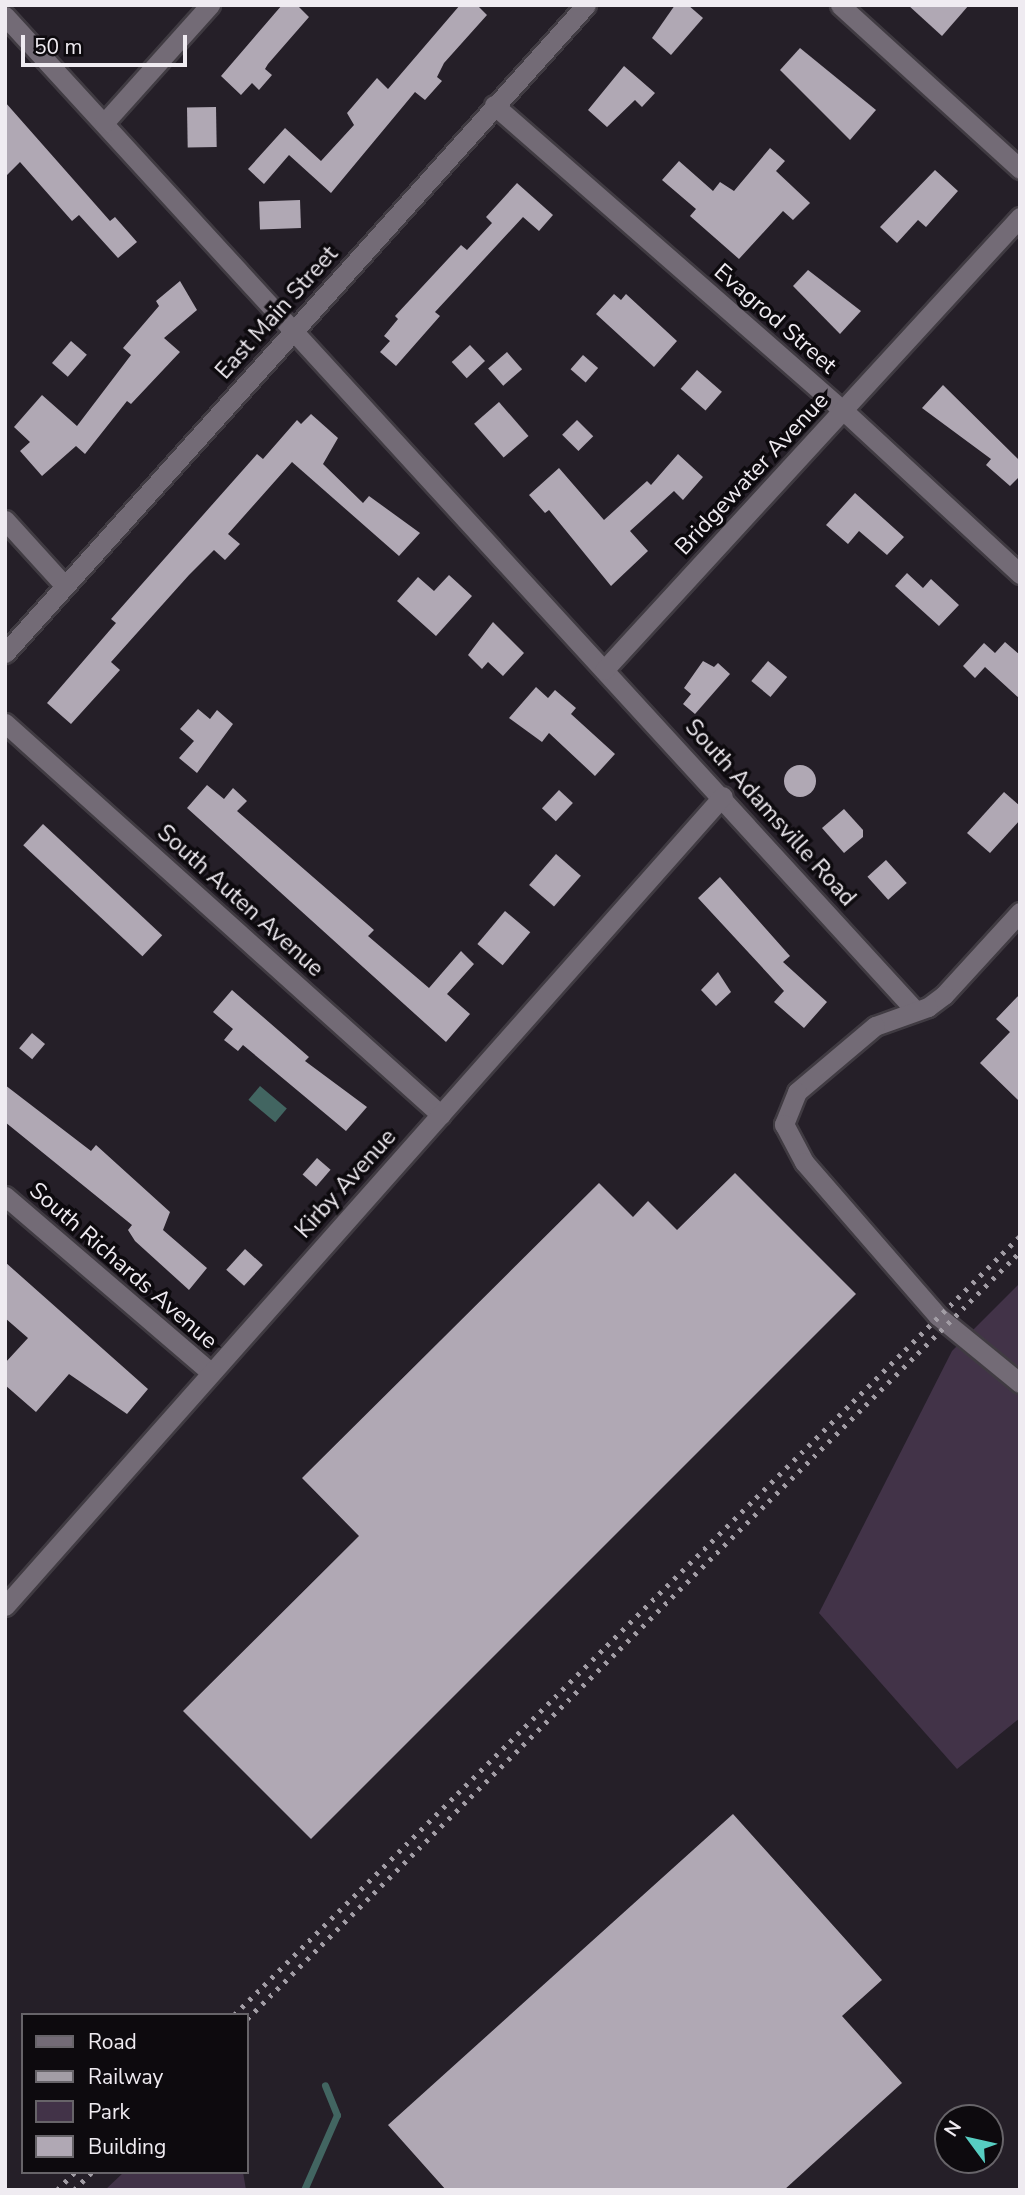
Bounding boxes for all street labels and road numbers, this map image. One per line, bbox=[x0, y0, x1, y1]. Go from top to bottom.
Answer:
street label: East Main Street bbox=[210, 241, 344, 385]
street label: Evagrod Street bbox=[708, 258, 842, 380]
street label: Bridgewater Avenue bbox=[670, 387, 834, 561]
street label: South Adamsville Road bbox=[679, 714, 861, 912]
street label: South Auten Avenue bbox=[151, 819, 329, 983]
street label: Kirby Avenue bbox=[290, 1124, 402, 1244]
street label: South Richards Avenue bbox=[23, 1177, 223, 1355]

